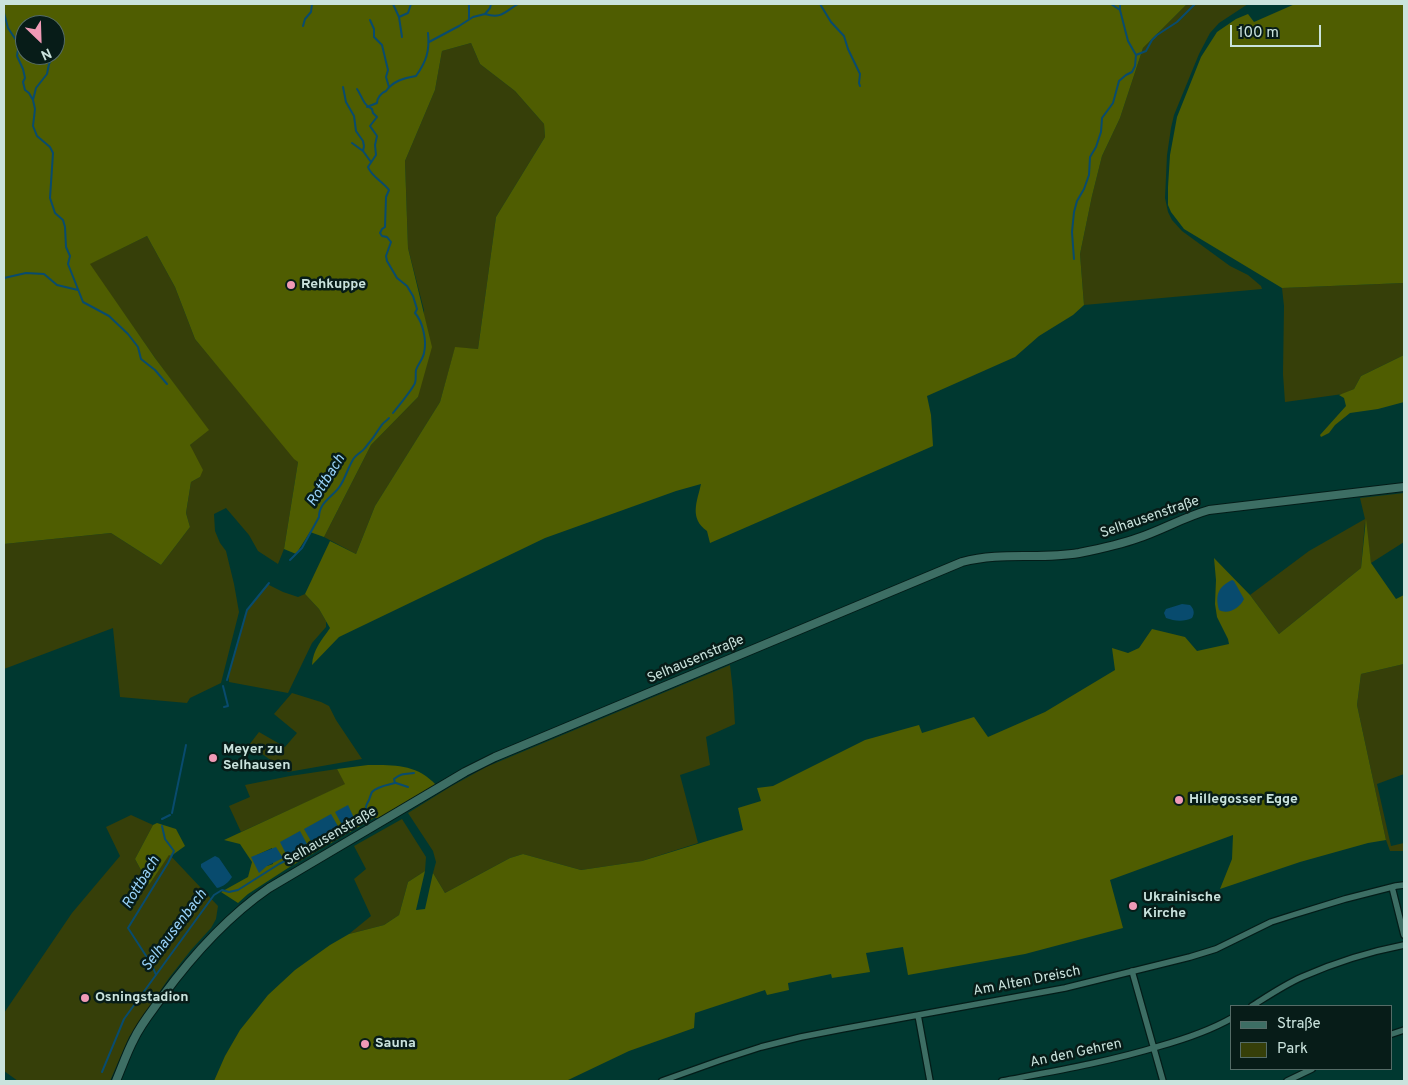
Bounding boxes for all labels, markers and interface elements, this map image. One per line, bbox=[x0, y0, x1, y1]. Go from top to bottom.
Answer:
north arrow bbox=[15, 15, 65, 65]
scale bar bbox=[1233, 15, 1324, 47]
text: 100 m bbox=[1238, 24, 1279, 43]
text: N bbox=[38, 43, 54, 63]
place label: Rehkuppe bbox=[301, 277, 366, 293]
marker: Rehkuppe bbox=[285, 279, 297, 291]
water label: Rottbach bbox=[304, 452, 350, 510]
street label: Selhausenstraße bbox=[1098, 493, 1202, 543]
street label: Selhausenstraße bbox=[645, 632, 747, 688]
place label: Meyer zu Selhausen bbox=[223, 742, 290, 774]
marker: Meyer zu Selhausen bbox=[207, 752, 219, 764]
place label: Hillegosser Egge bbox=[1189, 792, 1298, 808]
marker: Hillegosser Egge bbox=[1173, 794, 1185, 806]
street label: Selhausenstraße bbox=[282, 804, 380, 870]
water label: Rottbach bbox=[119, 853, 165, 913]
water label: Selhausenbach bbox=[138, 886, 212, 976]
place label: Ukrainische Kirche bbox=[1143, 890, 1221, 922]
marker: Ukrainische Kirche bbox=[1127, 900, 1139, 912]
street label: Am Alten Dreisch bbox=[972, 963, 1082, 1001]
place label: Osningstadion bbox=[95, 990, 188, 1006]
marker: Osningstadion bbox=[79, 992, 91, 1004]
legend bbox=[1230, 1005, 1393, 1070]
text: Straße bbox=[1277, 1015, 1321, 1034]
place label: Sauna bbox=[375, 1036, 416, 1052]
street label: An den Gehren bbox=[1029, 1036, 1123, 1072]
marker: Sauna bbox=[359, 1038, 371, 1050]
text: Park bbox=[1277, 1040, 1308, 1059]

